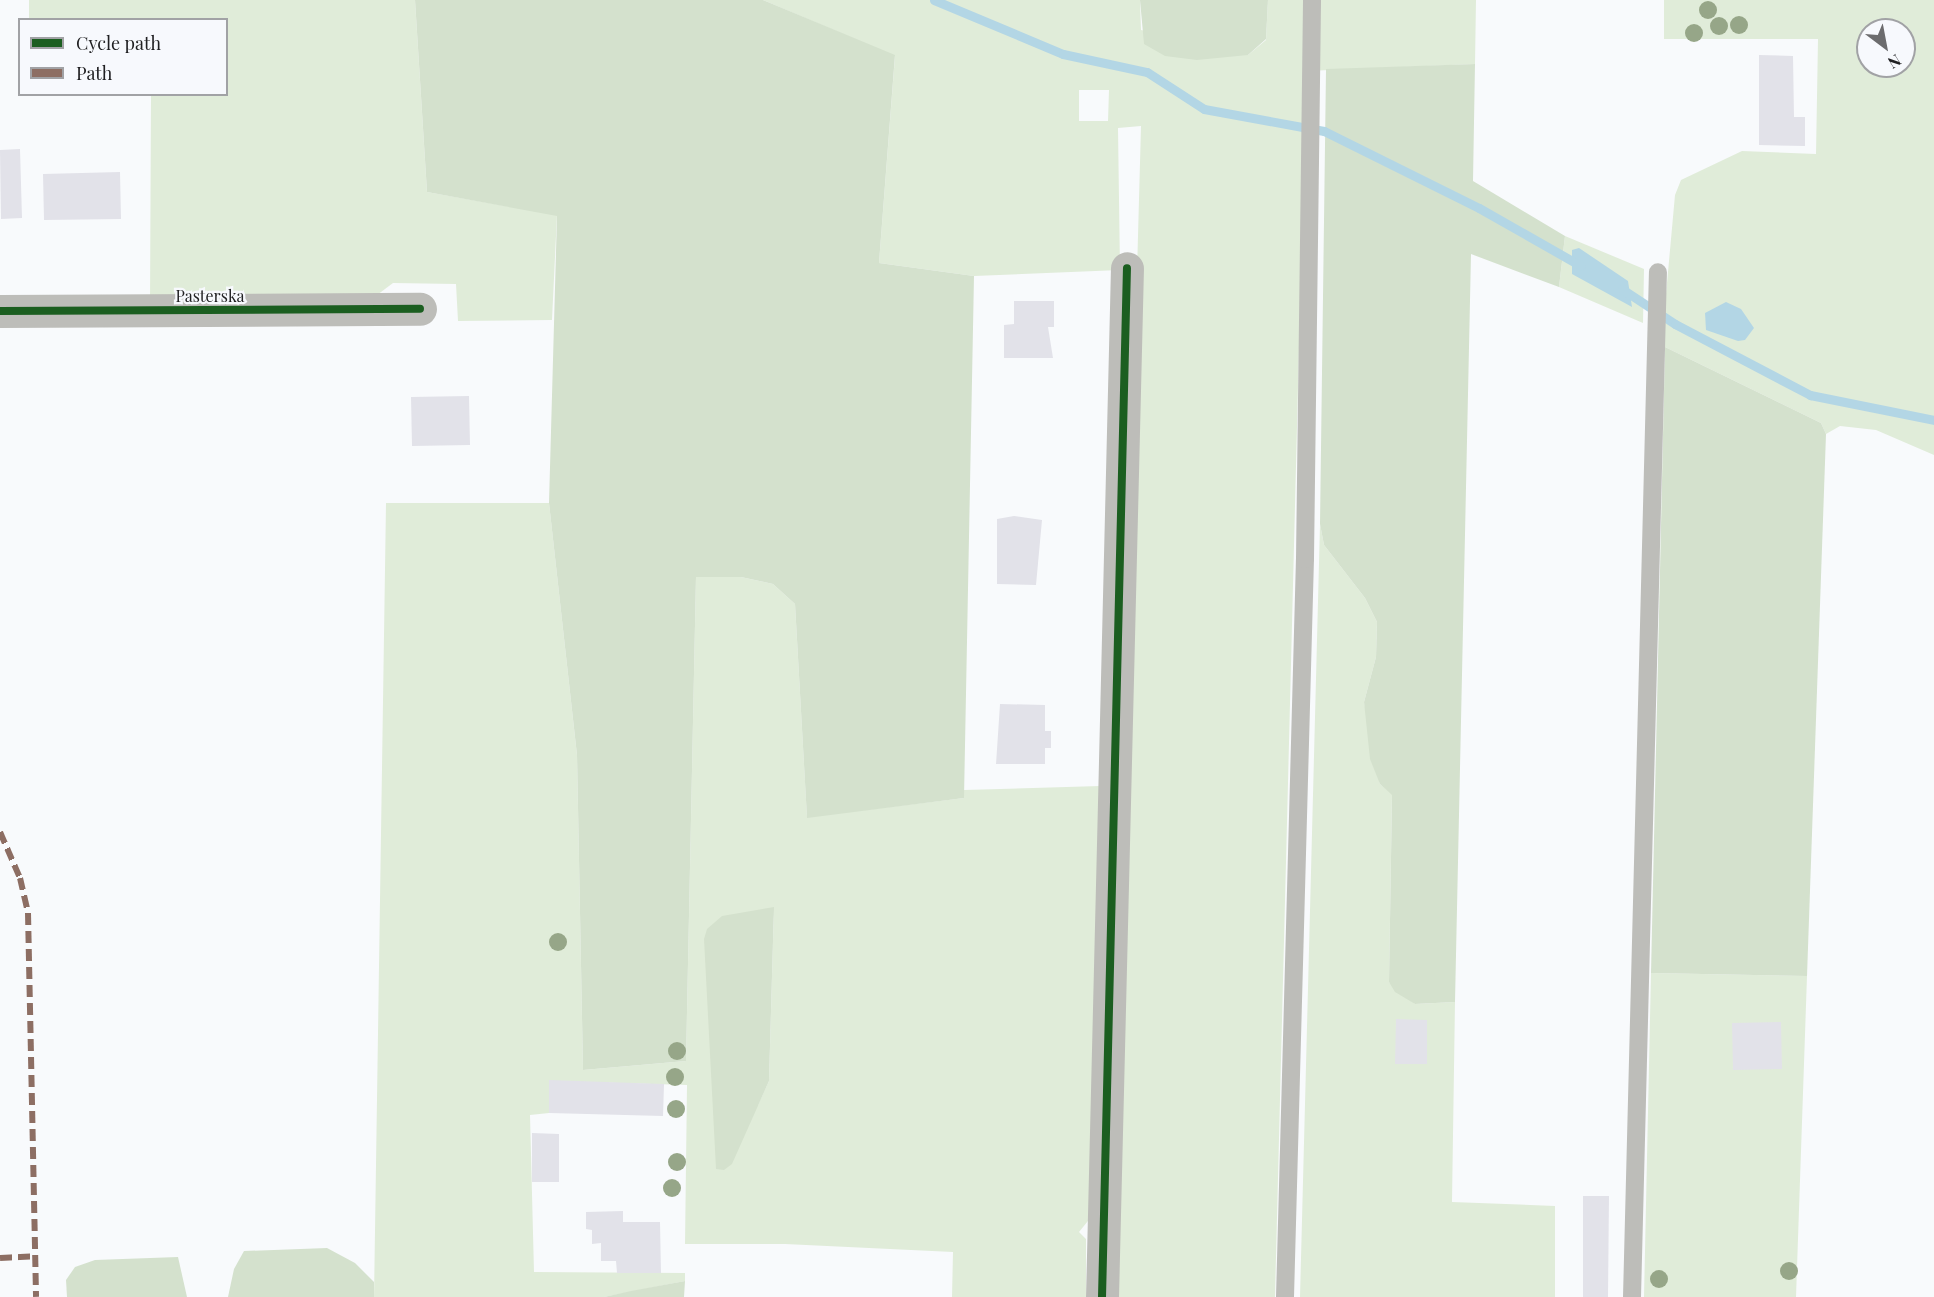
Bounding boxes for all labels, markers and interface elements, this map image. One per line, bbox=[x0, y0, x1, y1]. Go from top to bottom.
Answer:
legend bbox=[18, 18, 228, 96]
north arrow bbox=[1856, 18, 1916, 78]
text: Cycle path bbox=[76, 31, 161, 55]
text: N bbox=[1884, 50, 1905, 74]
text: Path bbox=[76, 61, 112, 85]
street label: Pasterska bbox=[175, 286, 245, 306]

